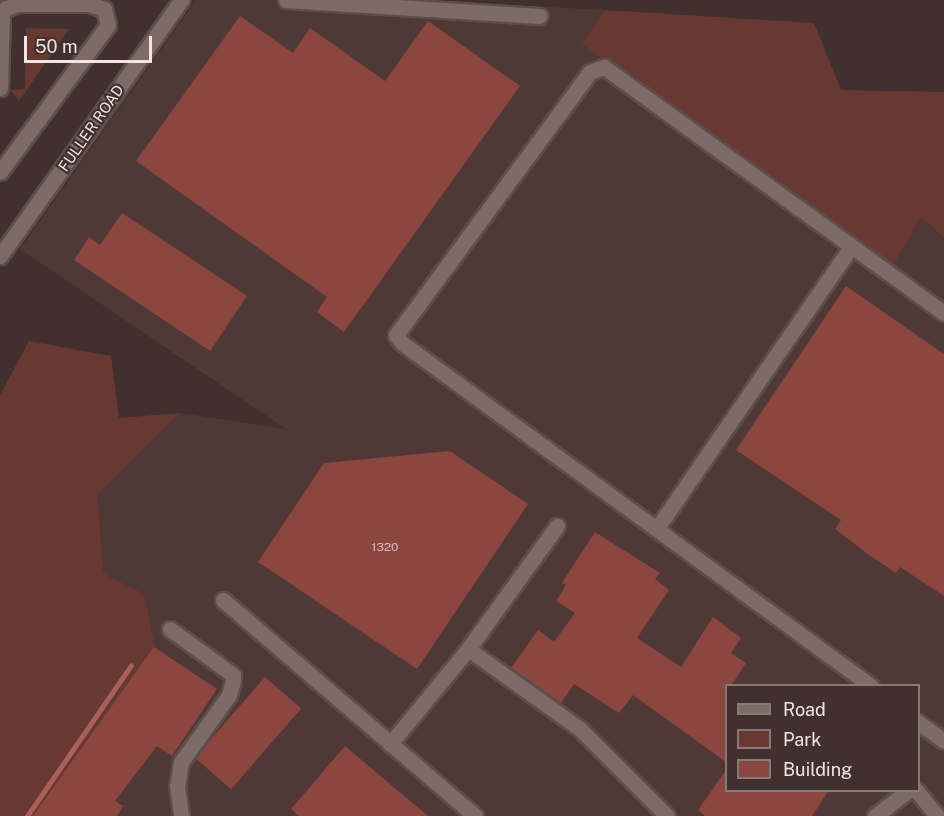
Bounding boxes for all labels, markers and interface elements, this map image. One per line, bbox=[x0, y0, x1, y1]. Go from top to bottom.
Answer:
scale bar bbox=[27, 24, 154, 62]
text: 50 m bbox=[35, 36, 78, 57]
street label: FULLER ROAD bbox=[55, 81, 127, 175]
house number: 1320 bbox=[372, 541, 398, 555]
legend bbox=[725, 684, 920, 792]
text: Road bbox=[783, 699, 826, 720]
text: Park bbox=[783, 729, 821, 750]
text: Building bbox=[783, 759, 852, 780]

